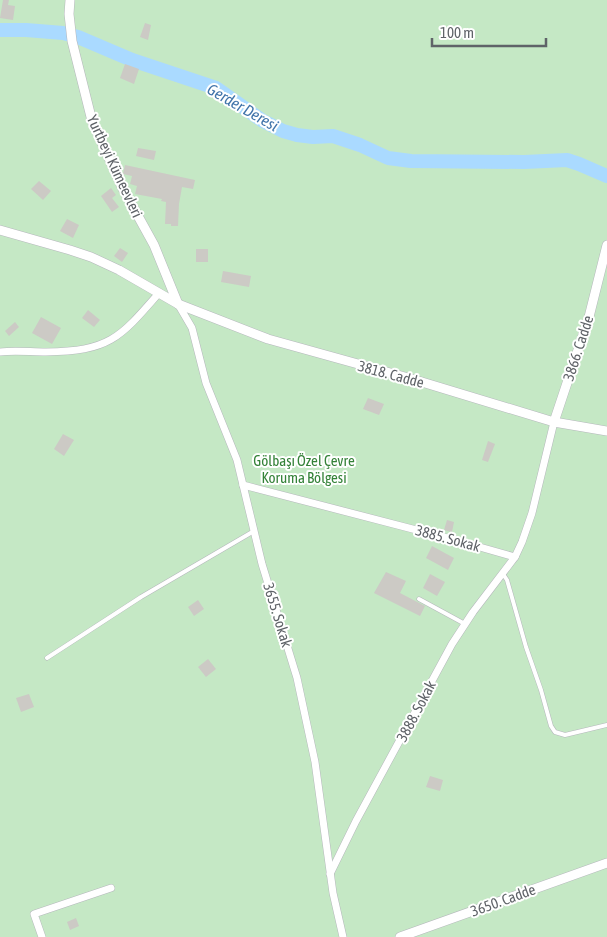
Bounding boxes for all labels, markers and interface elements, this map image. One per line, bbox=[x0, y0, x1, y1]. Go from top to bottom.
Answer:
scale bar bbox=[432, 15, 546, 47]
text: 100 m bbox=[440, 24, 474, 41]
water label: Gerder Deresi bbox=[204, 80, 282, 135]
street label: Yurtbeyi Kümeevleri bbox=[84, 112, 146, 220]
street label: 3866. Cadde bbox=[559, 313, 597, 383]
street label: 3818. Cadde bbox=[356, 357, 426, 391]
park label: Gölbaşı Özel Çevre Koruma Bölgesi bbox=[253, 452, 355, 486]
street label: 3885. Sokak bbox=[414, 521, 483, 555]
street label: 3655. Sokak bbox=[260, 581, 296, 650]
street label: 3888. Sokak bbox=[393, 677, 439, 744]
street label: 3650. Cadde bbox=[468, 880, 538, 920]

